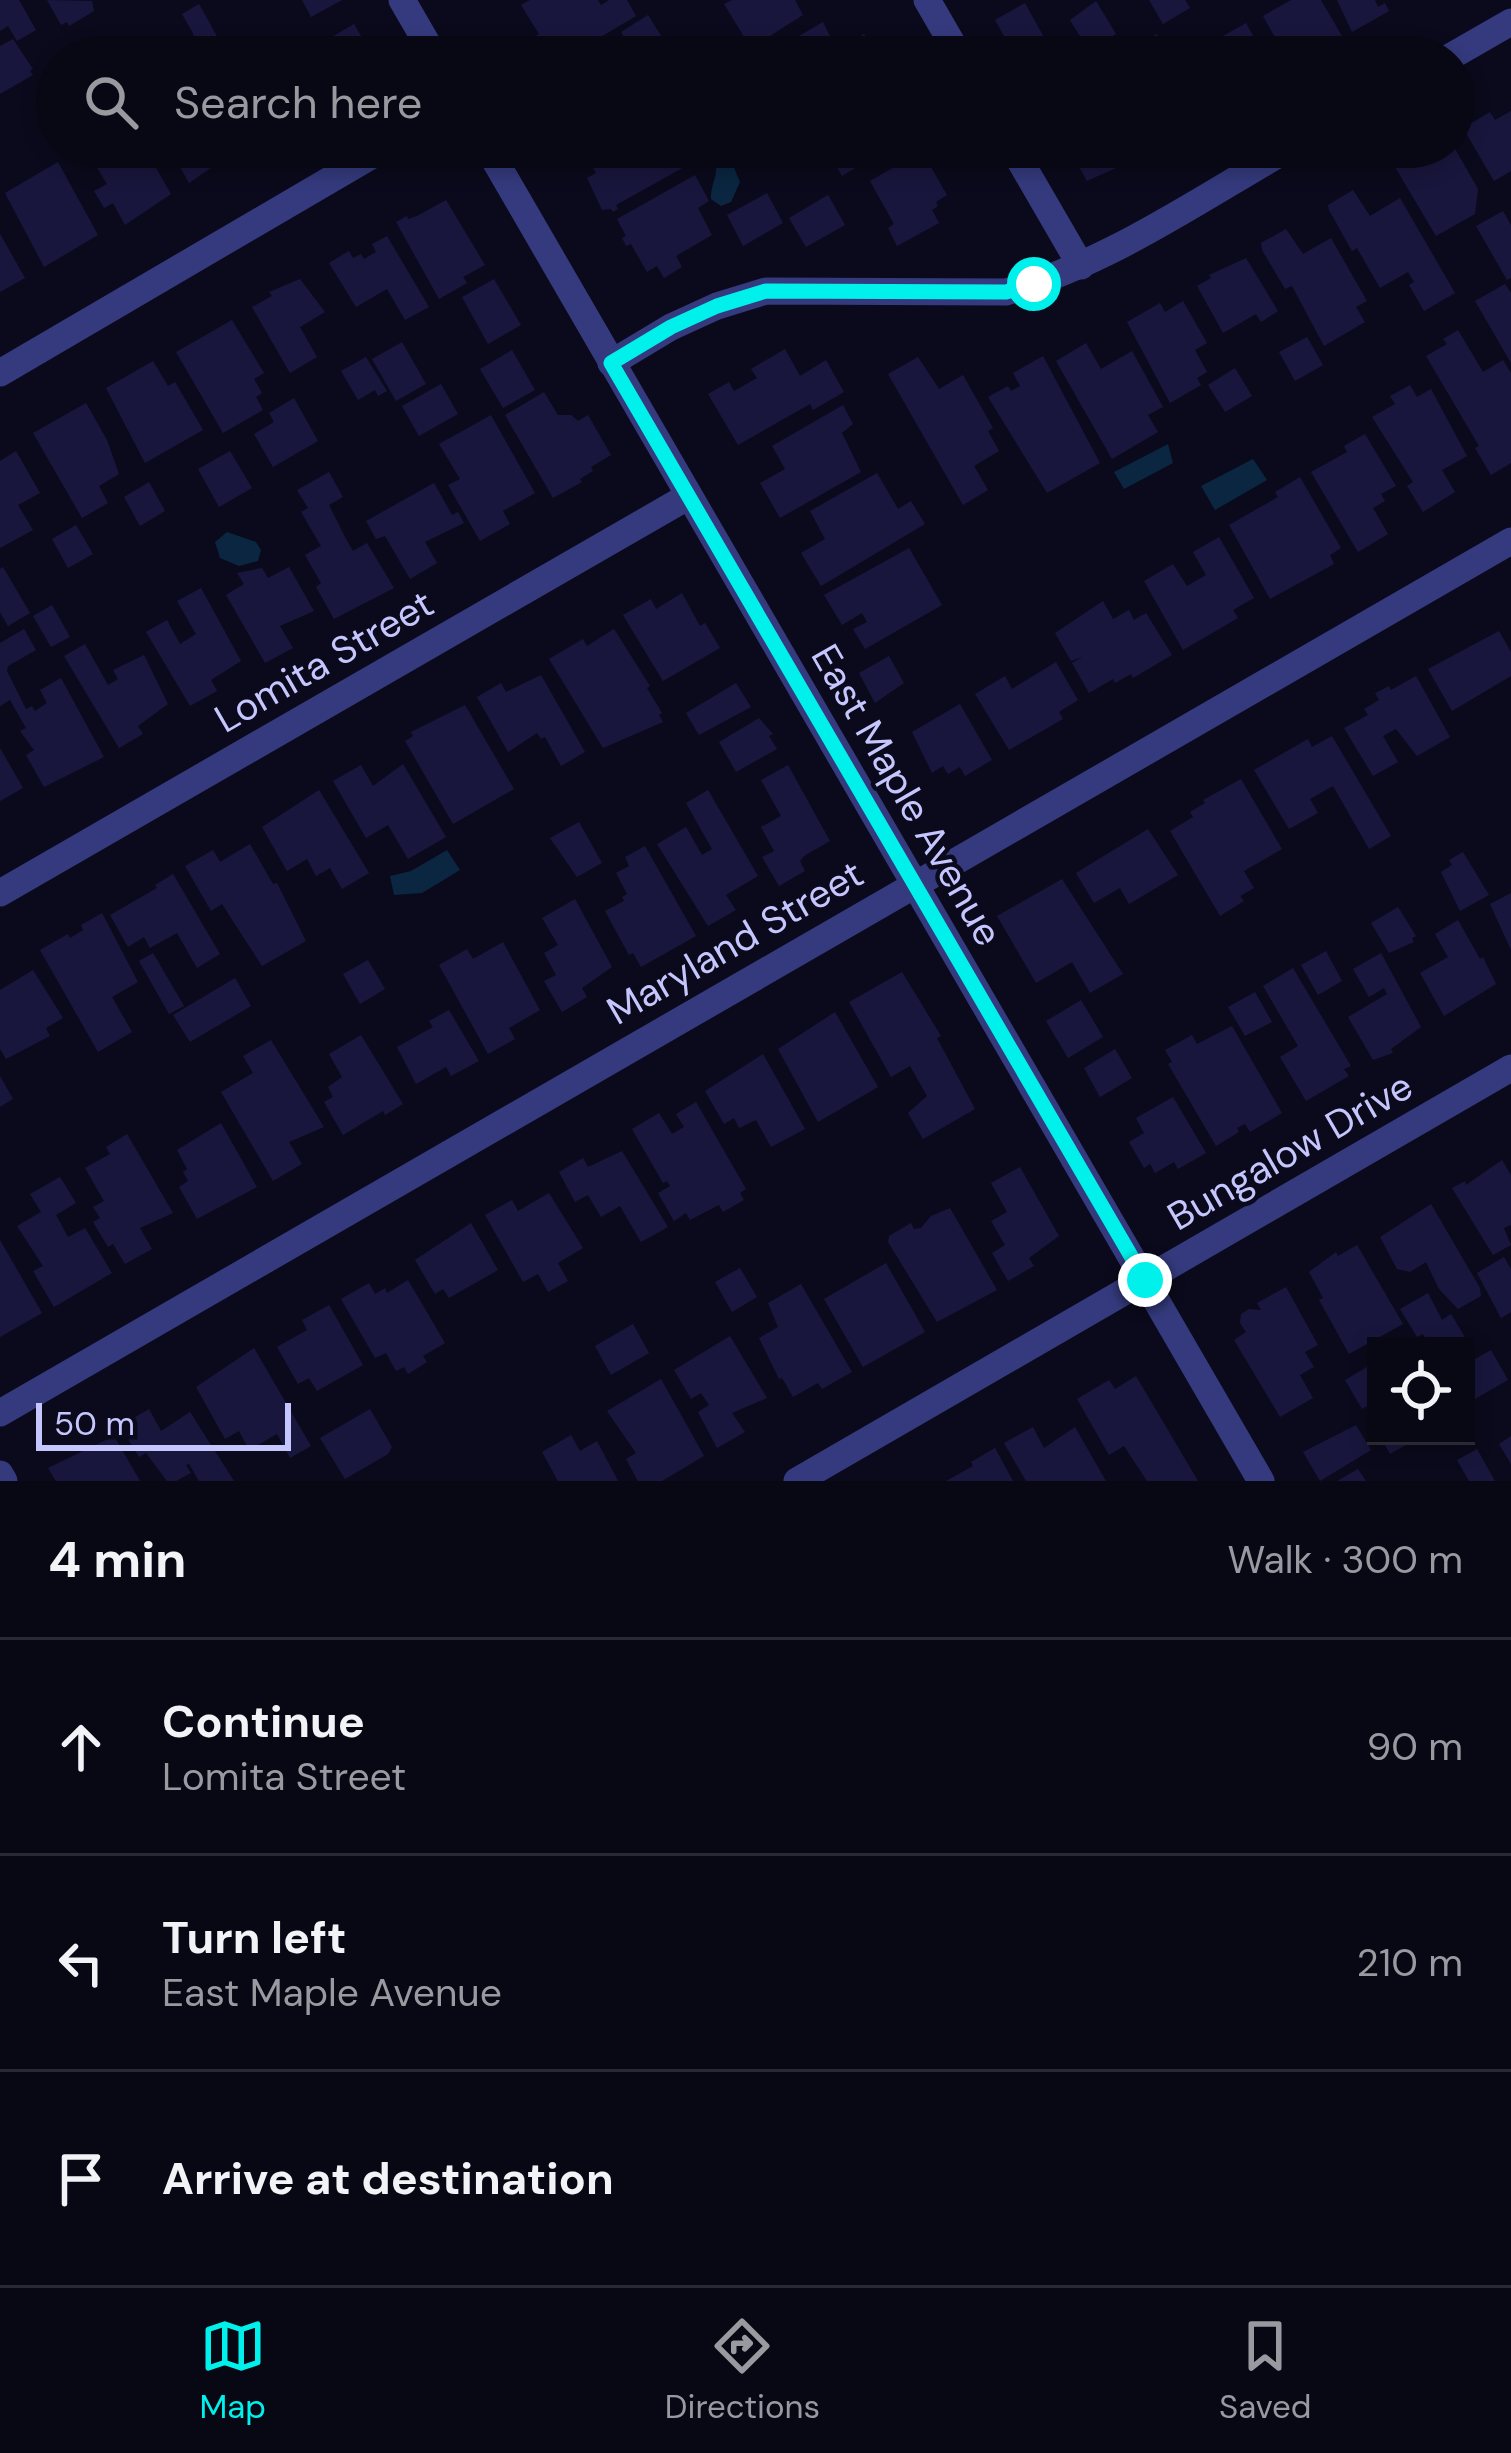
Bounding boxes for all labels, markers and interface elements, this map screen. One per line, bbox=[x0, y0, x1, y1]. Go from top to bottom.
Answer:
search box bbox=[36, 36, 1475, 168]
icon: search bbox=[78, 69, 144, 135]
text: Search here bbox=[174, 73, 422, 132]
route start bbox=[1007, 257, 1061, 311]
street label: Lomita Street bbox=[205, 578, 443, 744]
street label: East Maple Avenue bbox=[800, 635, 1014, 955]
street label: Maryland Street bbox=[598, 848, 872, 1036]
street label: Bungalow Drive bbox=[1158, 1060, 1422, 1242]
route end bbox=[1118, 1253, 1172, 1307]
map controls bbox=[1367, 1337, 1475, 1445]
button: locate bbox=[1367, 1337, 1475, 1445]
scale bar bbox=[36, 1397, 291, 1450]
text: 50 m bbox=[54, 1402, 135, 1445]
text: 4 min bbox=[48, 1526, 187, 1593]
text: Walk · 300 m bbox=[1228, 1534, 1463, 1585]
text: Continue bbox=[162, 1692, 365, 1751]
icon: ahead bbox=[48, 1714, 114, 1780]
text: 90 m bbox=[1367, 1721, 1463, 1772]
text: Lomita Street bbox=[162, 1751, 406, 1802]
text: Turn left bbox=[162, 1908, 346, 1967]
icon: left bbox=[48, 1930, 114, 1996]
text: 210 m bbox=[1357, 1937, 1463, 1988]
text: East Maple Avenue bbox=[162, 1967, 502, 2018]
icon: arrive bbox=[48, 2146, 114, 2212]
text: Arrive at destination bbox=[162, 2149, 614, 2208]
tab: Map bbox=[199, 2313, 266, 2428]
tab: Directions bbox=[665, 2313, 820, 2428]
tab: Saved bbox=[1219, 2313, 1312, 2428]

